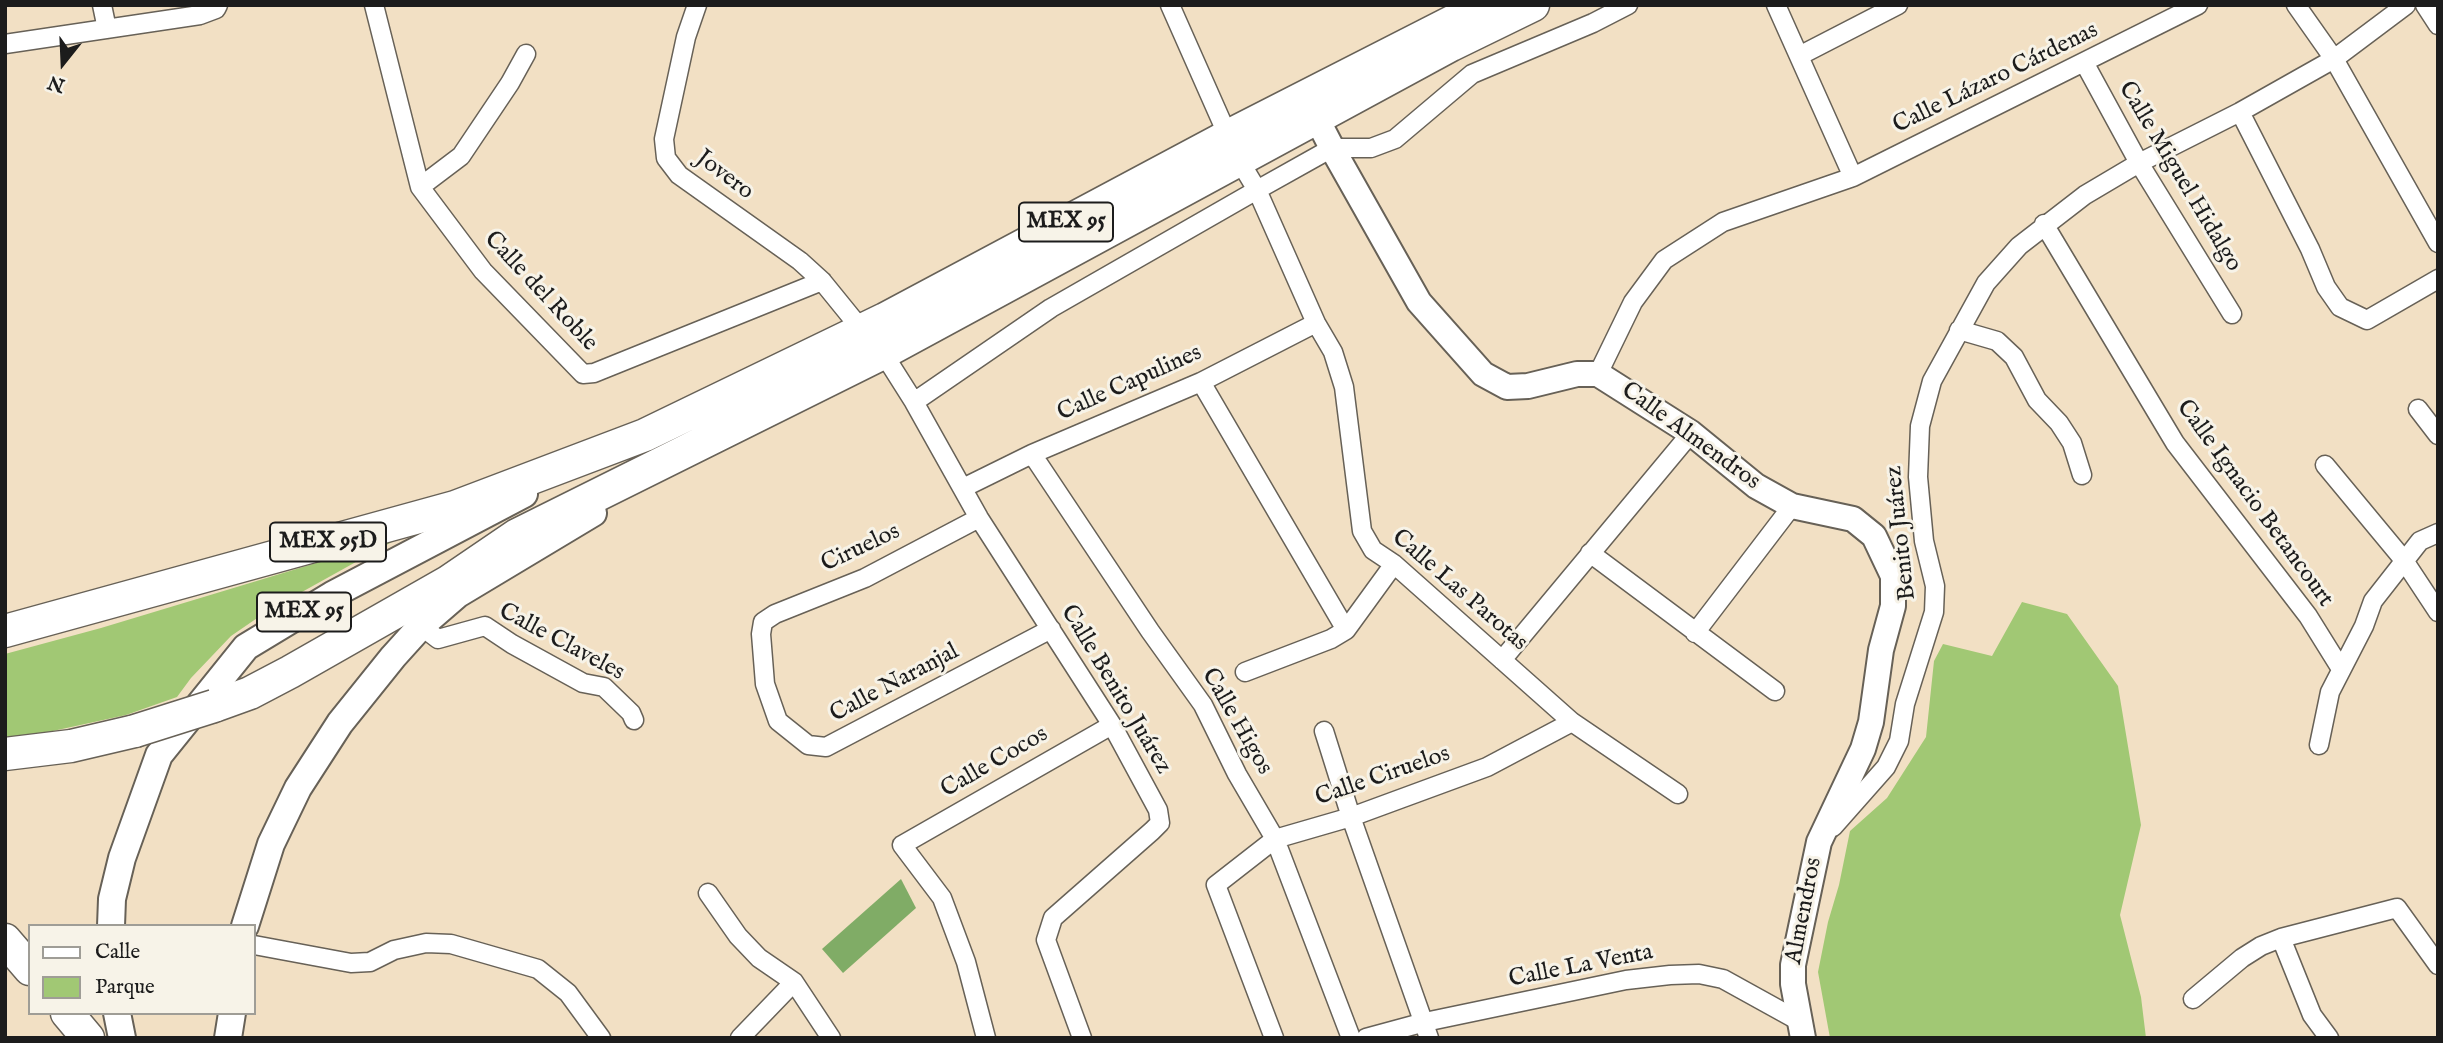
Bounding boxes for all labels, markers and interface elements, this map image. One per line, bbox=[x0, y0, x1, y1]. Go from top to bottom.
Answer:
street label: Calle Lázaro Cárdenas bbox=[1889, 17, 2103, 141]
north arrow bbox=[28, 28, 98, 98]
text: N bbox=[45, 69, 68, 97]
street label: Calle Miguel Hidalgo bbox=[2111, 77, 2247, 277]
street label: Jovero bbox=[689, 145, 759, 207]
road number: MEX 95 bbox=[1019, 202, 1113, 242]
street label: Calle del Roble bbox=[477, 226, 603, 358]
street label: Calle Capulines bbox=[1053, 339, 1207, 429]
street label: Calle Almendros bbox=[1615, 377, 1765, 497]
street label: Calle Ignacio Betancourt bbox=[2169, 395, 2339, 613]
street label: Benito Juárez bbox=[1881, 464, 1923, 602]
street label: Ciruelos bbox=[817, 518, 905, 580]
road number: MEX 95D bbox=[270, 522, 386, 562]
street label: Calle Las Parotas bbox=[1385, 524, 1533, 658]
road number: MEX 95 bbox=[257, 592, 351, 632]
street label: Calle Claveles bbox=[493, 598, 629, 688]
street label: Calle Benito Juárez bbox=[1053, 600, 1177, 780]
street label: Calle Naranjal bbox=[826, 638, 964, 730]
street label: Calle Higos bbox=[1194, 664, 1278, 780]
street label: Calle Cocos bbox=[936, 721, 1054, 805]
street label: Calle Ciruelos bbox=[1312, 741, 1454, 813]
street label: Almendros bbox=[1781, 855, 1829, 967]
legend bbox=[28, 924, 256, 1015]
text: Calle bbox=[95, 939, 140, 966]
street label: Calle La Venta bbox=[1506, 939, 1656, 995]
text: Parque bbox=[95, 974, 155, 1001]

